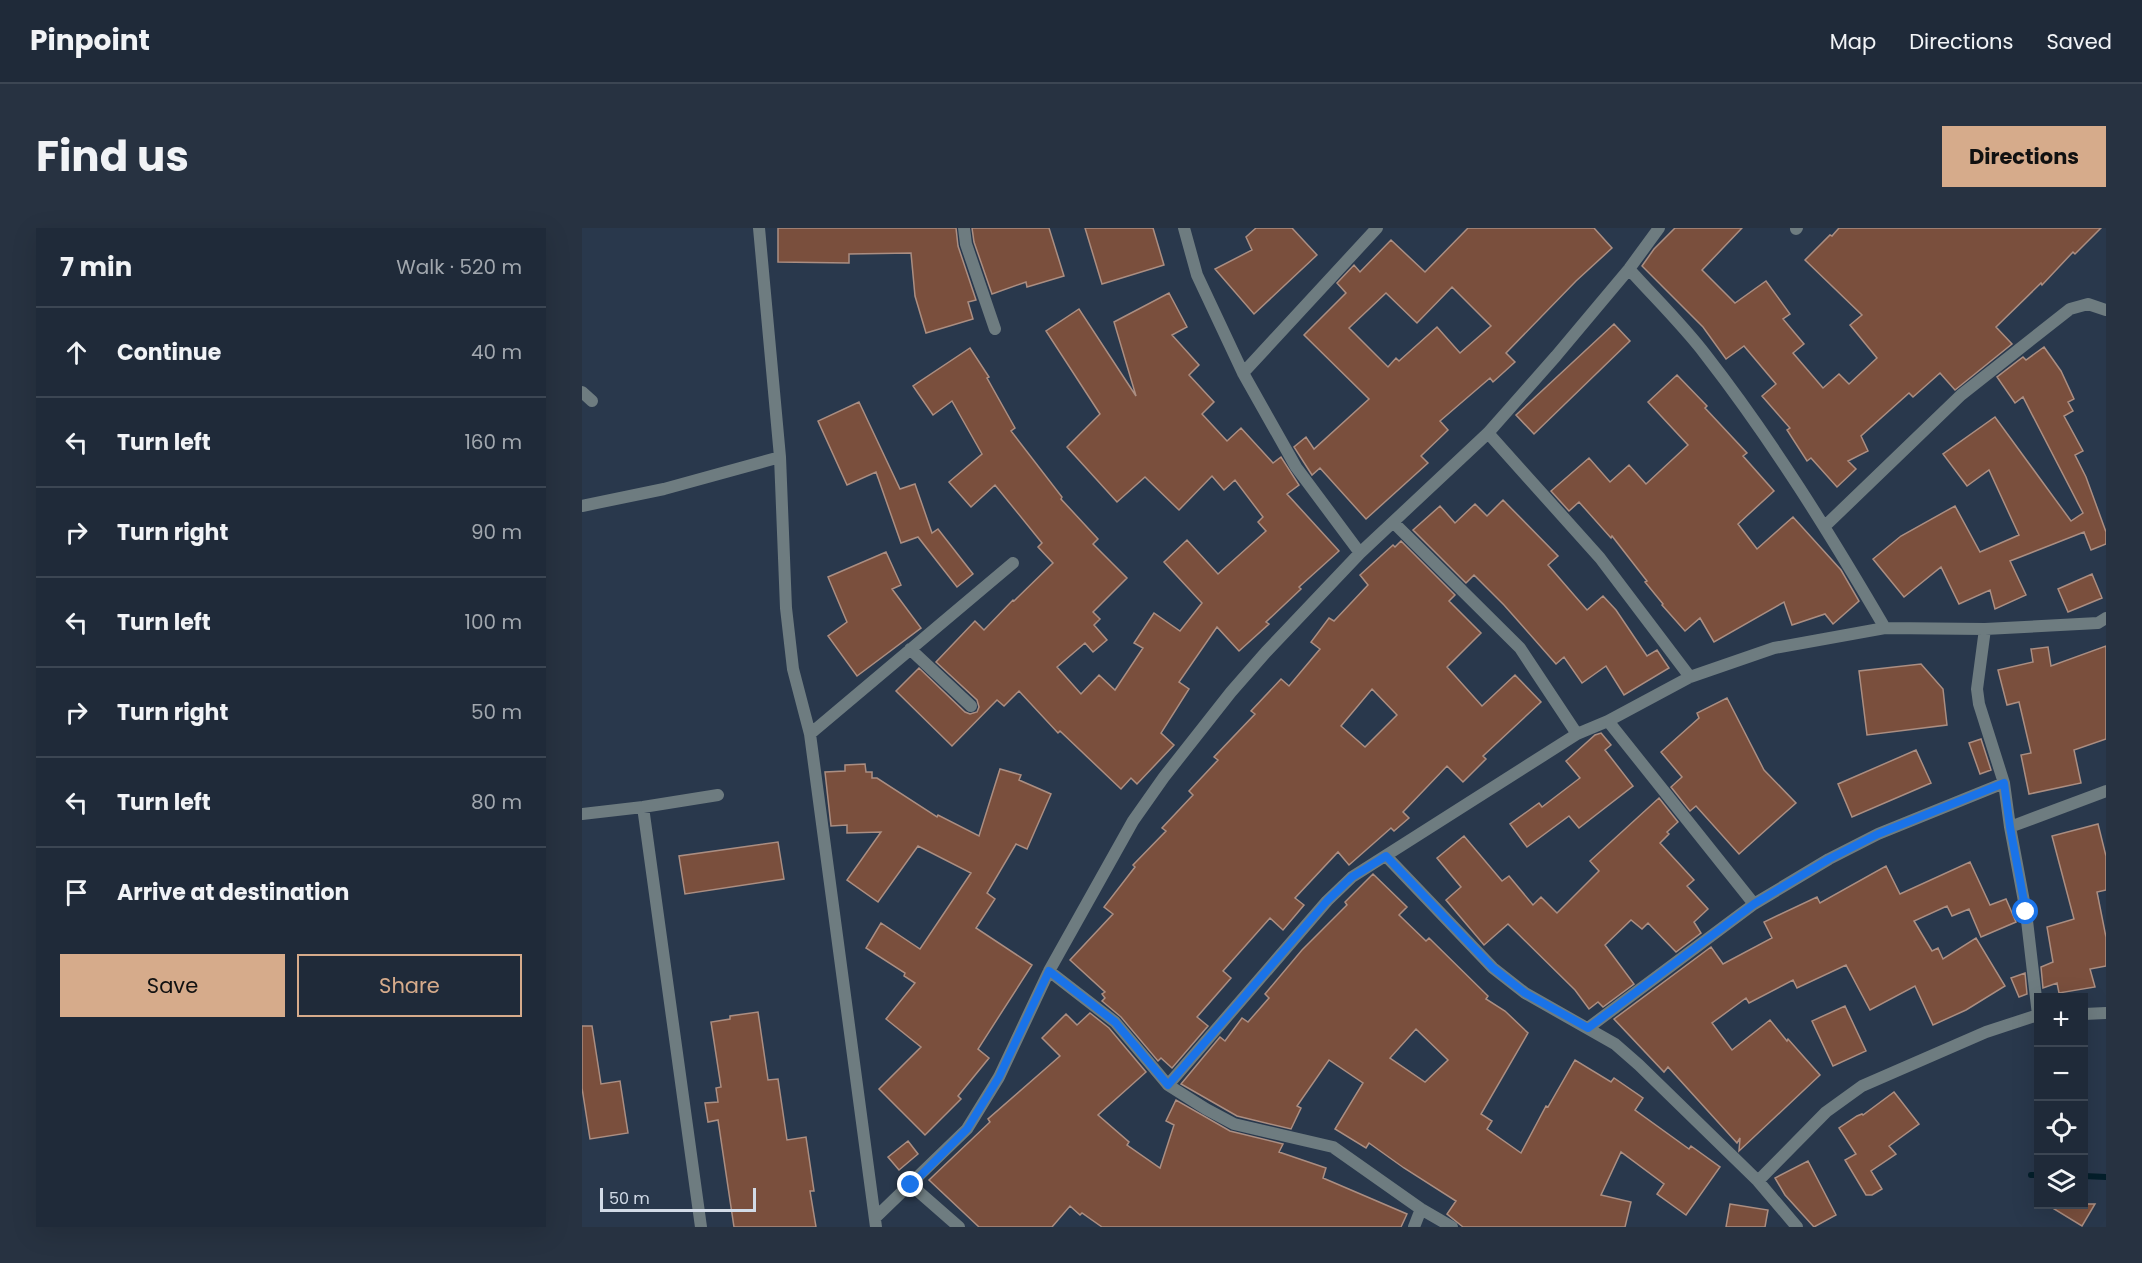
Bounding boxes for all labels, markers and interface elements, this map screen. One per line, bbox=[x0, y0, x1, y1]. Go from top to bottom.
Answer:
text: Pinpoint bbox=[30, 21, 150, 60]
text: Map bbox=[1830, 27, 1876, 56]
text: Directions bbox=[1909, 27, 2013, 56]
text: Saved bbox=[2046, 27, 2112, 56]
button: Directions bbox=[1942, 126, 2106, 187]
text: Find us bbox=[36, 127, 189, 186]
text: 7 min bbox=[60, 249, 132, 285]
text: Walk · 520 m bbox=[396, 253, 522, 281]
icon: ahead bbox=[60, 336, 93, 369]
text: Continue bbox=[117, 337, 221, 368]
text: 40 m bbox=[471, 338, 522, 366]
icon: left bbox=[60, 426, 93, 459]
text: Turn left bbox=[117, 427, 211, 458]
text: 160 m bbox=[464, 428, 522, 456]
icon: right bbox=[60, 516, 93, 549]
text: Turn right bbox=[117, 517, 228, 548]
text: 90 m bbox=[471, 518, 522, 546]
icon: left bbox=[60, 606, 93, 639]
text: Turn left bbox=[117, 607, 211, 638]
text: 100 m bbox=[465, 608, 522, 636]
icon: right bbox=[60, 696, 93, 729]
text: Turn right bbox=[117, 697, 228, 728]
text: 50 m bbox=[471, 698, 522, 726]
icon: left bbox=[60, 786, 93, 819]
text: Turn left bbox=[117, 787, 211, 818]
text: 80 m bbox=[471, 788, 522, 816]
icon: arrive bbox=[60, 876, 93, 909]
text: Arrive at destination bbox=[117, 877, 349, 908]
route start bbox=[2012, 898, 2038, 924]
button: Save bbox=[60, 954, 285, 1017]
button: Share bbox=[297, 954, 522, 1017]
map controls bbox=[2034, 993, 2088, 1209]
button: + bbox=[2034, 993, 2088, 1047]
button: − bbox=[2034, 1047, 2088, 1101]
button: locate bbox=[2034, 1101, 2088, 1155]
button: layers bbox=[2034, 1155, 2088, 1209]
route end bbox=[897, 1171, 923, 1197]
scale bar bbox=[600, 1185, 756, 1212]
text: 50 m bbox=[609, 1187, 650, 1210]

